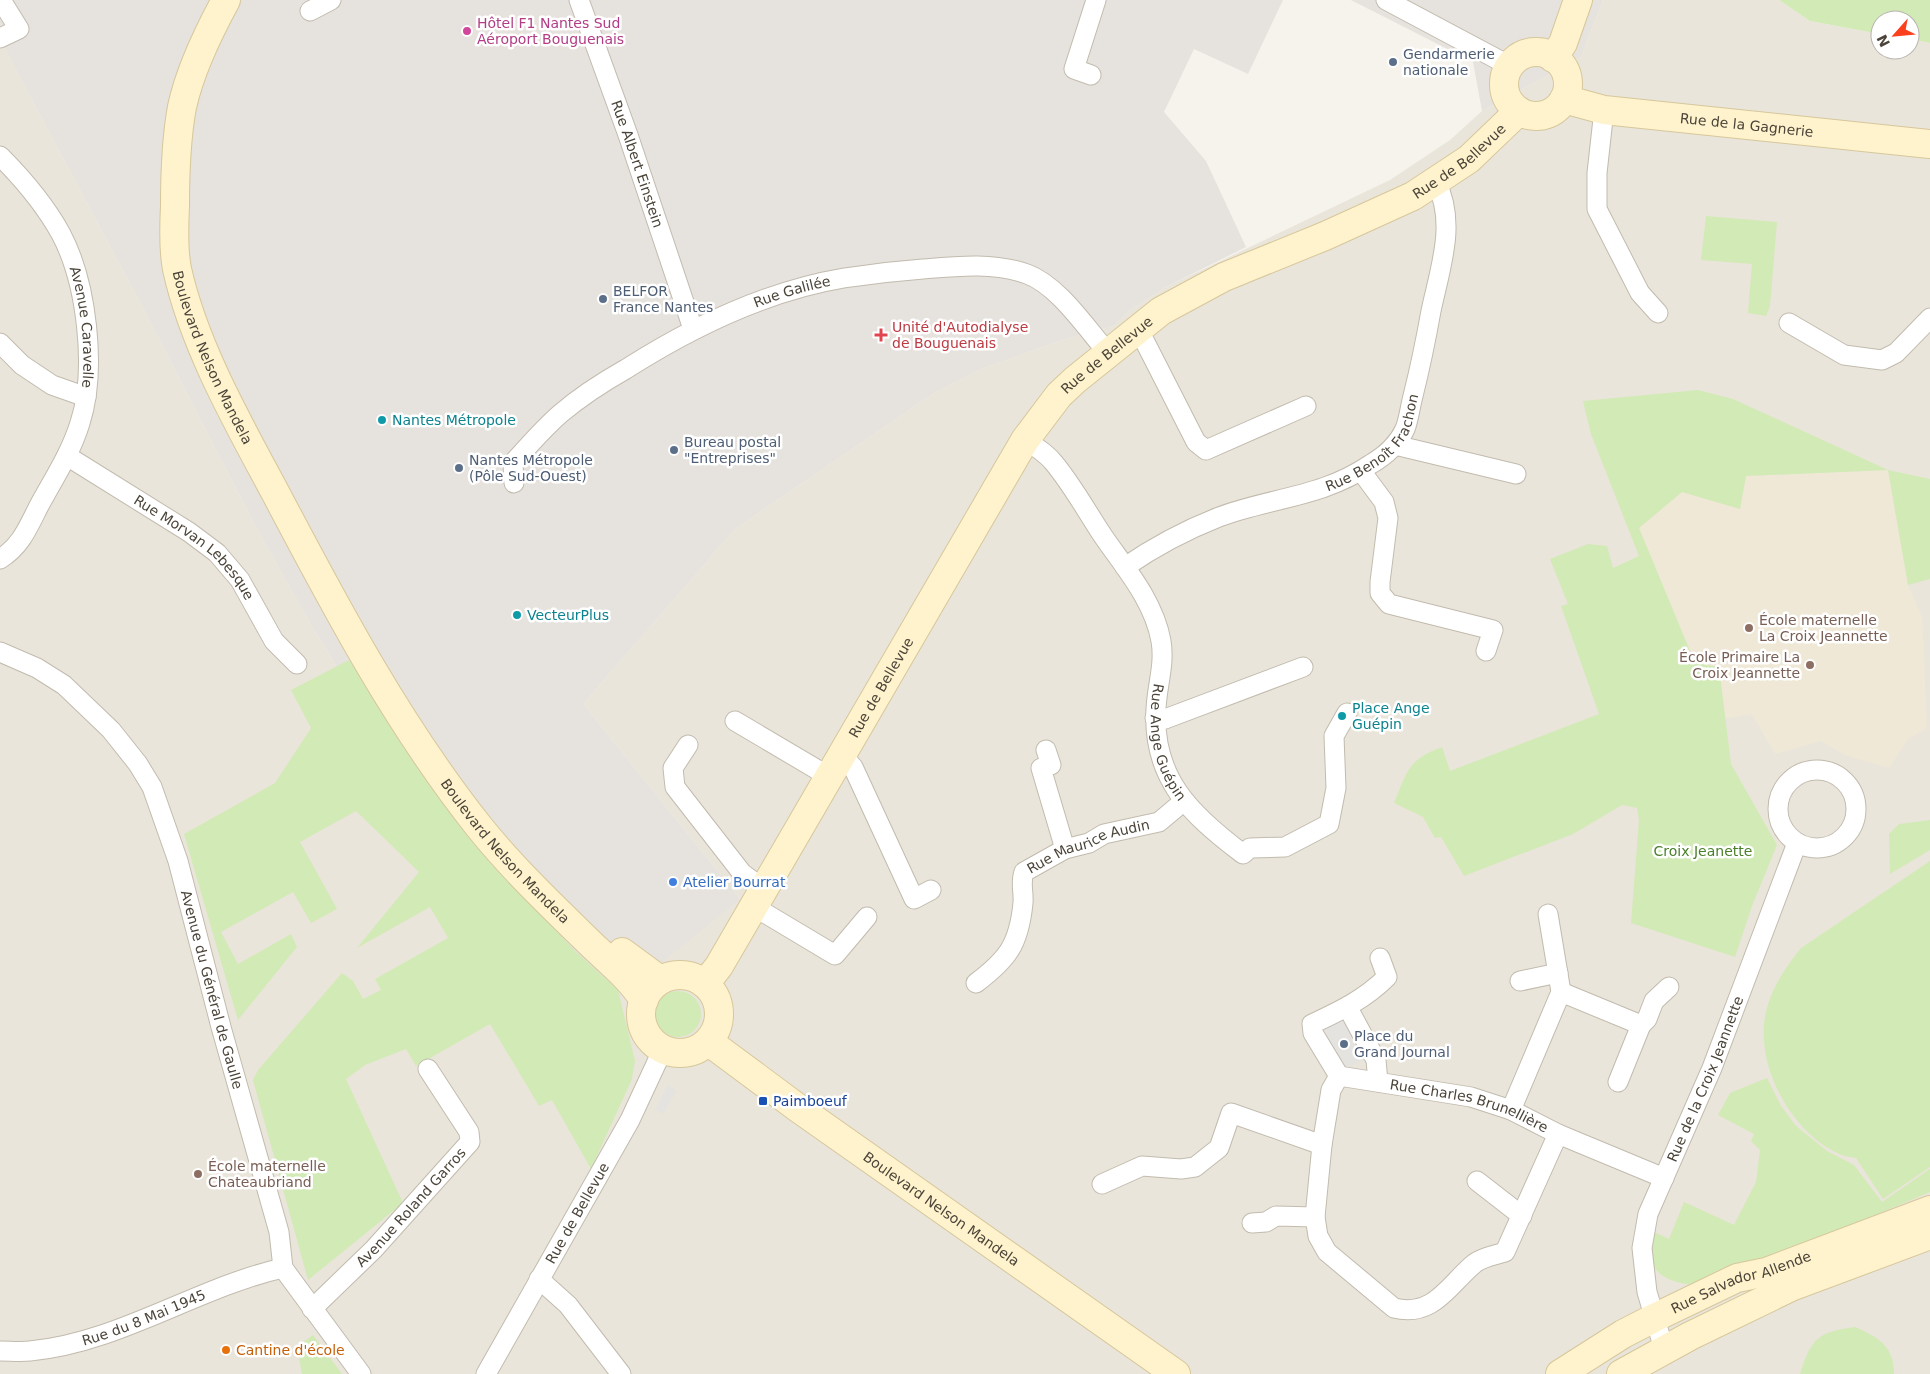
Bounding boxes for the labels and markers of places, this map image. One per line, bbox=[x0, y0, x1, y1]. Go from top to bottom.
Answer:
place label: Hôtel F1 Nantes Sud Aéroport Bouguenais bbox=[477, 15, 624, 47]
marker: Hôtel F1 Nantes Sud Aéroport Bouguenais bbox=[461, 25, 473, 37]
place label: Gendarmerie nationale bbox=[1403, 46, 1495, 78]
marker: Gendarmerie nationale bbox=[1387, 56, 1399, 68]
place label: BELFOR France Nantes bbox=[613, 283, 713, 315]
marker: BELFOR France Nantes bbox=[597, 293, 609, 305]
place label: Unité d'Autodialyse de Bouguenais bbox=[892, 319, 1028, 351]
marker: Unité d'Autodialyse de Bouguenais bbox=[874, 328, 888, 342]
place label: Nantes Métropole bbox=[392, 412, 516, 428]
marker: Nantes Métropole bbox=[376, 414, 388, 426]
place label: Bureau postal "Entreprises" bbox=[684, 434, 781, 466]
marker: Bureau postal "Entreprises" bbox=[668, 444, 680, 456]
place label: Nantes Métropole (Pôle Sud-Ouest) bbox=[469, 452, 593, 484]
marker: Nantes Métropole (Pôle Sud-Ouest) bbox=[453, 462, 465, 474]
place label: VecteurPlus bbox=[527, 607, 609, 623]
marker: VecteurPlus bbox=[511, 609, 523, 621]
place label: École maternelle La Croix Jeannette bbox=[1759, 612, 1888, 644]
marker: École maternelle La Croix Jeannette bbox=[1743, 622, 1755, 634]
place label: École Primaire La Croix Jeannette bbox=[1679, 649, 1800, 681]
marker: École Primaire La Croix Jeannette bbox=[1804, 659, 1816, 671]
place label: Place Ange Guépin bbox=[1352, 700, 1430, 732]
marker: Place Ange Guépin bbox=[1336, 710, 1348, 722]
place label: Atelier Bourrat bbox=[683, 874, 786, 890]
marker: Atelier Bourrat bbox=[667, 876, 679, 888]
place label: Place du Grand Journal bbox=[1354, 1028, 1450, 1060]
marker: Place du Grand Journal bbox=[1338, 1038, 1350, 1050]
place label: Paimboeuf bbox=[773, 1093, 848, 1109]
marker: Paimboeuf bbox=[757, 1095, 769, 1107]
place label: École maternelle Chateaubriand bbox=[208, 1158, 326, 1190]
marker: École maternelle Chateaubriand bbox=[192, 1168, 204, 1180]
place label: Cantine d'école bbox=[236, 1342, 345, 1358]
marker: Cantine d'école bbox=[220, 1344, 232, 1356]

